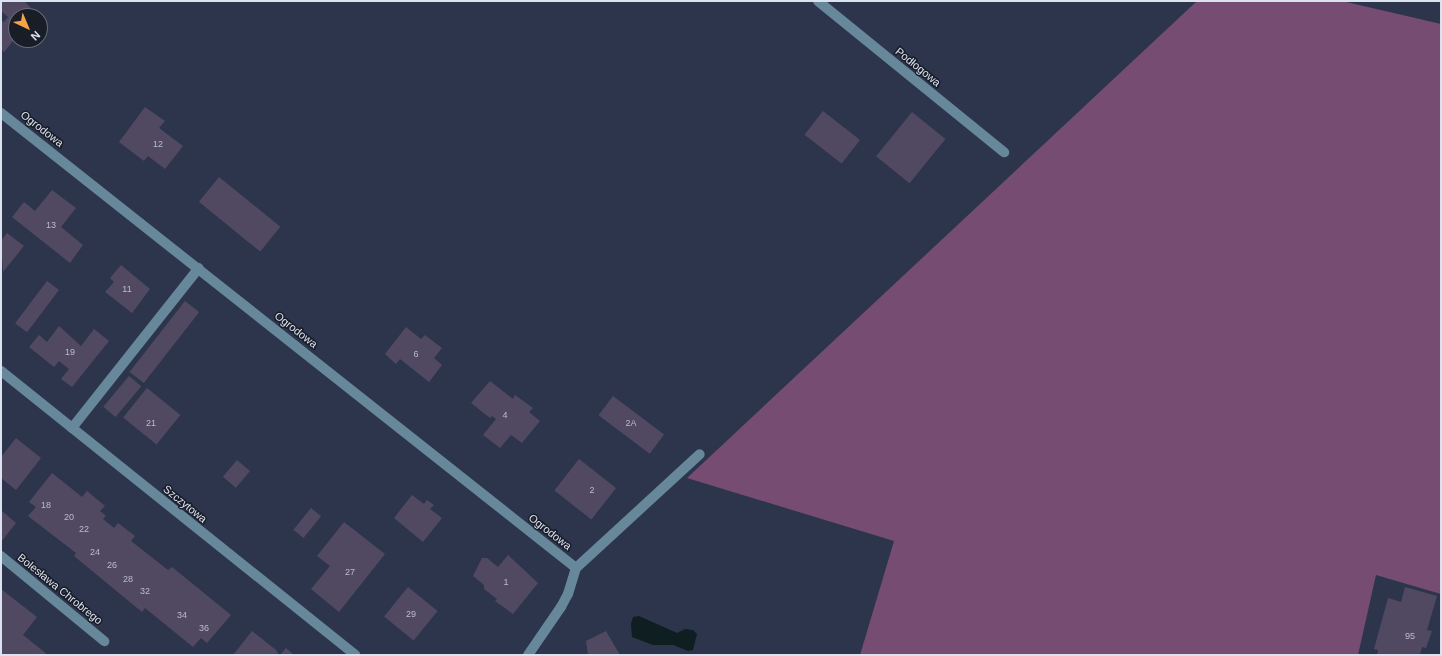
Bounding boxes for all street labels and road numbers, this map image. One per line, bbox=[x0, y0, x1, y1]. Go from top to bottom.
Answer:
street label: Podłogowa bbox=[893, 45, 943, 89]
street label: Ogrodowa bbox=[18, 108, 66, 150]
street label: Ogrodowa bbox=[272, 309, 320, 351]
street label: Szczytowa bbox=[160, 482, 210, 526]
street label: Ogrodowa bbox=[526, 511, 574, 553]
street label: Bolesława Chrobrego bbox=[15, 551, 105, 627]

